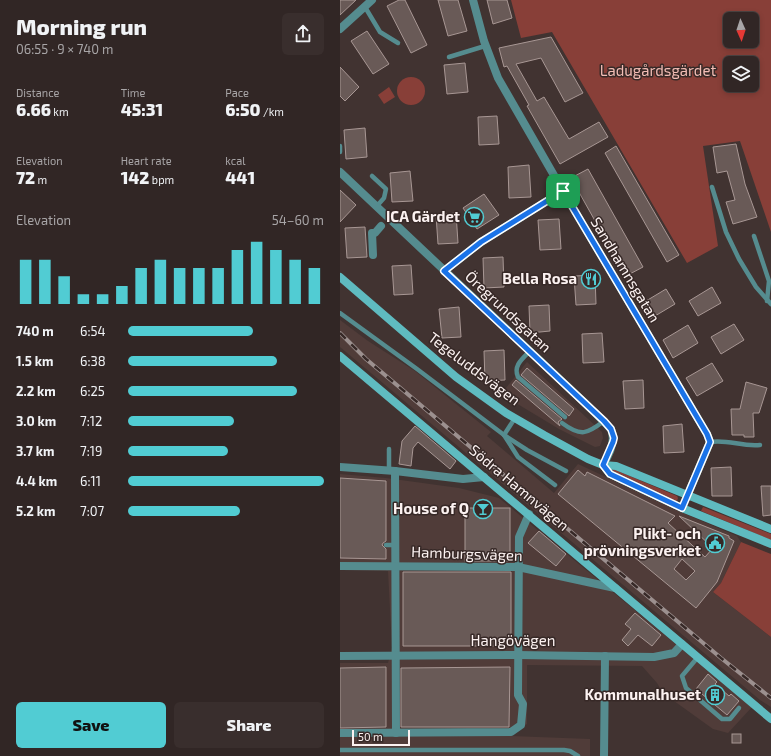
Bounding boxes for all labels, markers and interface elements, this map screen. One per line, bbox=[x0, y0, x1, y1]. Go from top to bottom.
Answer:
north arrow bbox=[723, 12, 759, 48]
map controls bbox=[723, 12, 759, 92]
text: Morning run bbox=[16, 13, 147, 39]
button: share bbox=[282, 13, 324, 55]
text: 06:55 · 9 × 740 m bbox=[16, 41, 113, 57]
button: layers bbox=[723, 56, 759, 92]
park label: Ladugårdsgärdet bbox=[600, 61, 717, 79]
text: Distance bbox=[16, 86, 59, 99]
text: Time bbox=[121, 86, 145, 99]
text: Pace bbox=[225, 86, 249, 99]
text: 6.66 bbox=[16, 99, 51, 119]
text: 45:31 bbox=[121, 99, 163, 119]
text: 6:50 bbox=[225, 99, 261, 119]
text: km bbox=[51, 105, 69, 118]
text: /km bbox=[261, 105, 284, 118]
text: Elevation bbox=[16, 154, 63, 167]
text: Heart rate bbox=[121, 154, 172, 167]
text: kcal bbox=[225, 154, 245, 167]
text: 72 bbox=[16, 167, 35, 187]
text: 142 bbox=[121, 167, 149, 187]
text: 441 bbox=[225, 167, 255, 187]
text: m bbox=[35, 173, 47, 186]
text: bpm bbox=[149, 173, 174, 186]
pin bbox=[546, 174, 580, 208]
icon: arrive bbox=[552, 180, 574, 202]
supermarket icon: ICA Gärdet bbox=[463, 206, 485, 228]
place label: ICA Gärdet bbox=[386, 207, 460, 225]
text: Elevation bbox=[16, 212, 71, 228]
text: 54–60 m bbox=[272, 212, 324, 228]
street label: Sandhamnsgatan bbox=[587, 214, 664, 325]
street label: Öregrundsgatan bbox=[462, 267, 555, 356]
restaurant icon: Bella Rosa bbox=[580, 268, 602, 290]
place label: Bella Rosa bbox=[502, 269, 577, 287]
text: 740 m bbox=[16, 323, 54, 339]
text: 6:54 bbox=[80, 323, 105, 339]
street label: Tegeluddsvägen bbox=[425, 328, 524, 409]
text: 1.5 km bbox=[16, 353, 54, 369]
text: 6:38 bbox=[80, 353, 106, 369]
text: 2.2 km bbox=[16, 383, 56, 399]
text: 6:25 bbox=[80, 383, 105, 399]
text: 3.0 km bbox=[16, 413, 56, 429]
text: 7:12 bbox=[80, 413, 102, 429]
street label: Södra Hamnvägen bbox=[466, 440, 573, 534]
text: 3.7 km bbox=[16, 443, 55, 459]
text: 7:19 bbox=[80, 443, 102, 459]
text: 4.4 km bbox=[16, 473, 57, 489]
text: 6:11 bbox=[80, 473, 101, 489]
bar icon: House of Q bbox=[472, 498, 494, 520]
place label: House of Q bbox=[393, 499, 469, 518]
text: 5.2 km bbox=[16, 503, 55, 519]
text: 7:07 bbox=[80, 503, 104, 519]
place label: Plikt- och prövningsverket bbox=[584, 524, 701, 559]
public building icon: Plikt- och prövningsverket bbox=[704, 532, 726, 554]
street label: Hamburgsvägen bbox=[411, 542, 523, 564]
street label: Hangövägen bbox=[471, 631, 555, 649]
building icon: Kommunalhuset bbox=[704, 684, 726, 706]
place label: Kommunalhuset bbox=[585, 685, 701, 703]
button: Save bbox=[16, 702, 166, 748]
button: Share bbox=[174, 702, 324, 748]
scale bar bbox=[352, 728, 410, 747]
text: 50 m bbox=[358, 730, 383, 743]

